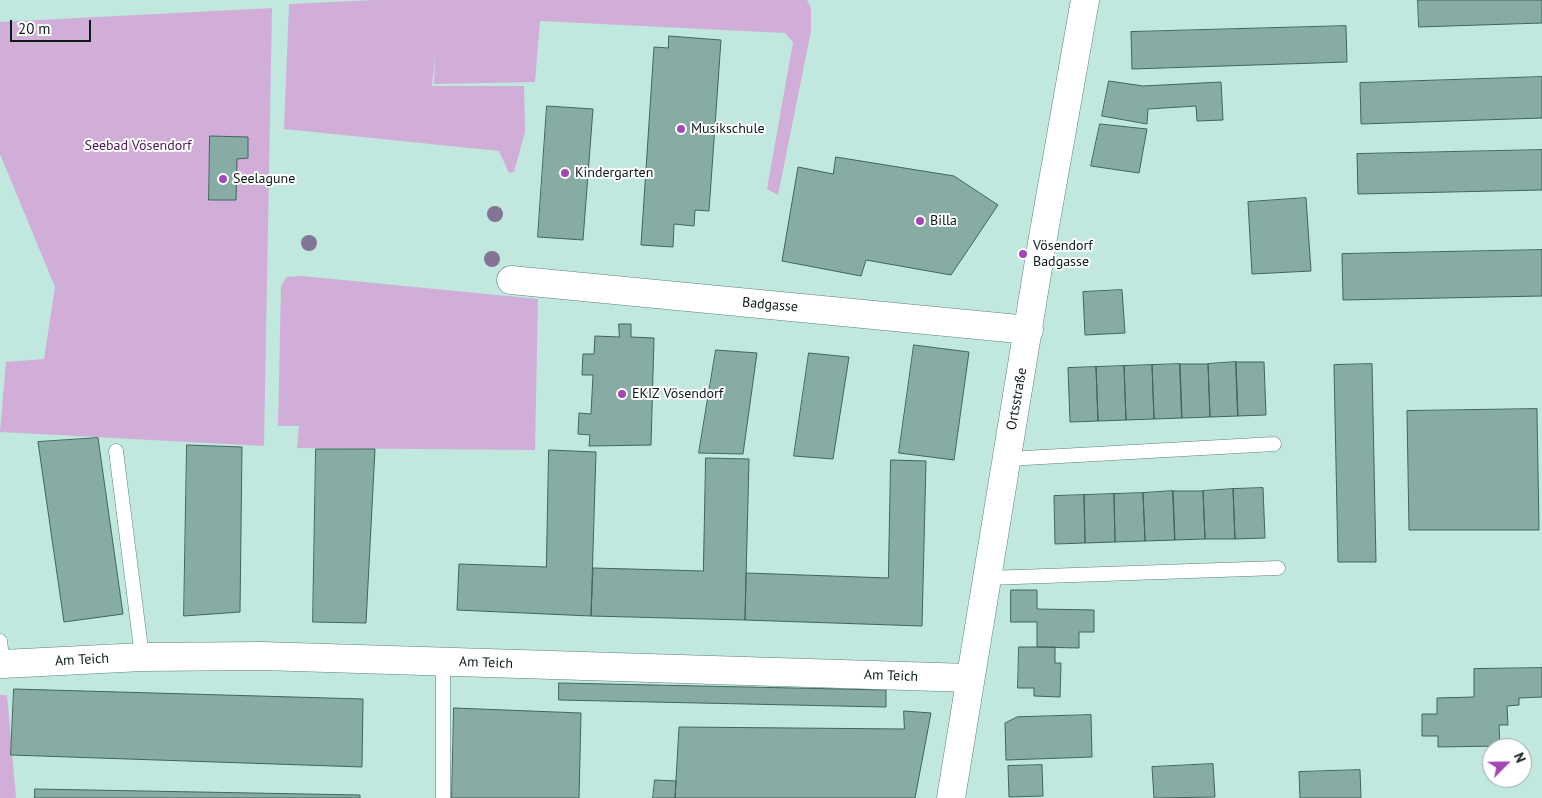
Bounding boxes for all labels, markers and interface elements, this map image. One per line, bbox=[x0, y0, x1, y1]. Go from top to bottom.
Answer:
scale bar bbox=[12, 10, 94, 42]
text: 20 m bbox=[18, 19, 51, 38]
place label: Musikschule bbox=[691, 121, 765, 137]
marker: Musikschule bbox=[675, 123, 687, 135]
park label: Seebad Vösendorf bbox=[85, 138, 191, 154]
place label: Kindergarten bbox=[575, 165, 653, 181]
marker: Kindergarten bbox=[559, 167, 571, 179]
place label: Seelagune bbox=[233, 171, 295, 187]
marker: Seelagune bbox=[217, 173, 229, 185]
place label: Billa bbox=[930, 213, 957, 229]
marker: Billa bbox=[914, 215, 926, 227]
place label: Vösendorf Badgasse bbox=[1033, 238, 1093, 270]
marker: Vösendorf Badgasse bbox=[1017, 248, 1029, 260]
street label: Badgasse bbox=[741, 294, 799, 316]
street label: Ortsstraße bbox=[1003, 366, 1031, 432]
place label: EKIZ Vösendorf bbox=[632, 386, 723, 402]
marker: EKIZ Vösendorf bbox=[616, 388, 628, 400]
street label: Am Teich bbox=[55, 650, 109, 670]
street label: Am Teich bbox=[459, 654, 513, 672]
street label: Am Teich bbox=[864, 667, 918, 685]
north arrow bbox=[1482, 738, 1532, 788]
text: N bbox=[1510, 750, 1530, 765]

